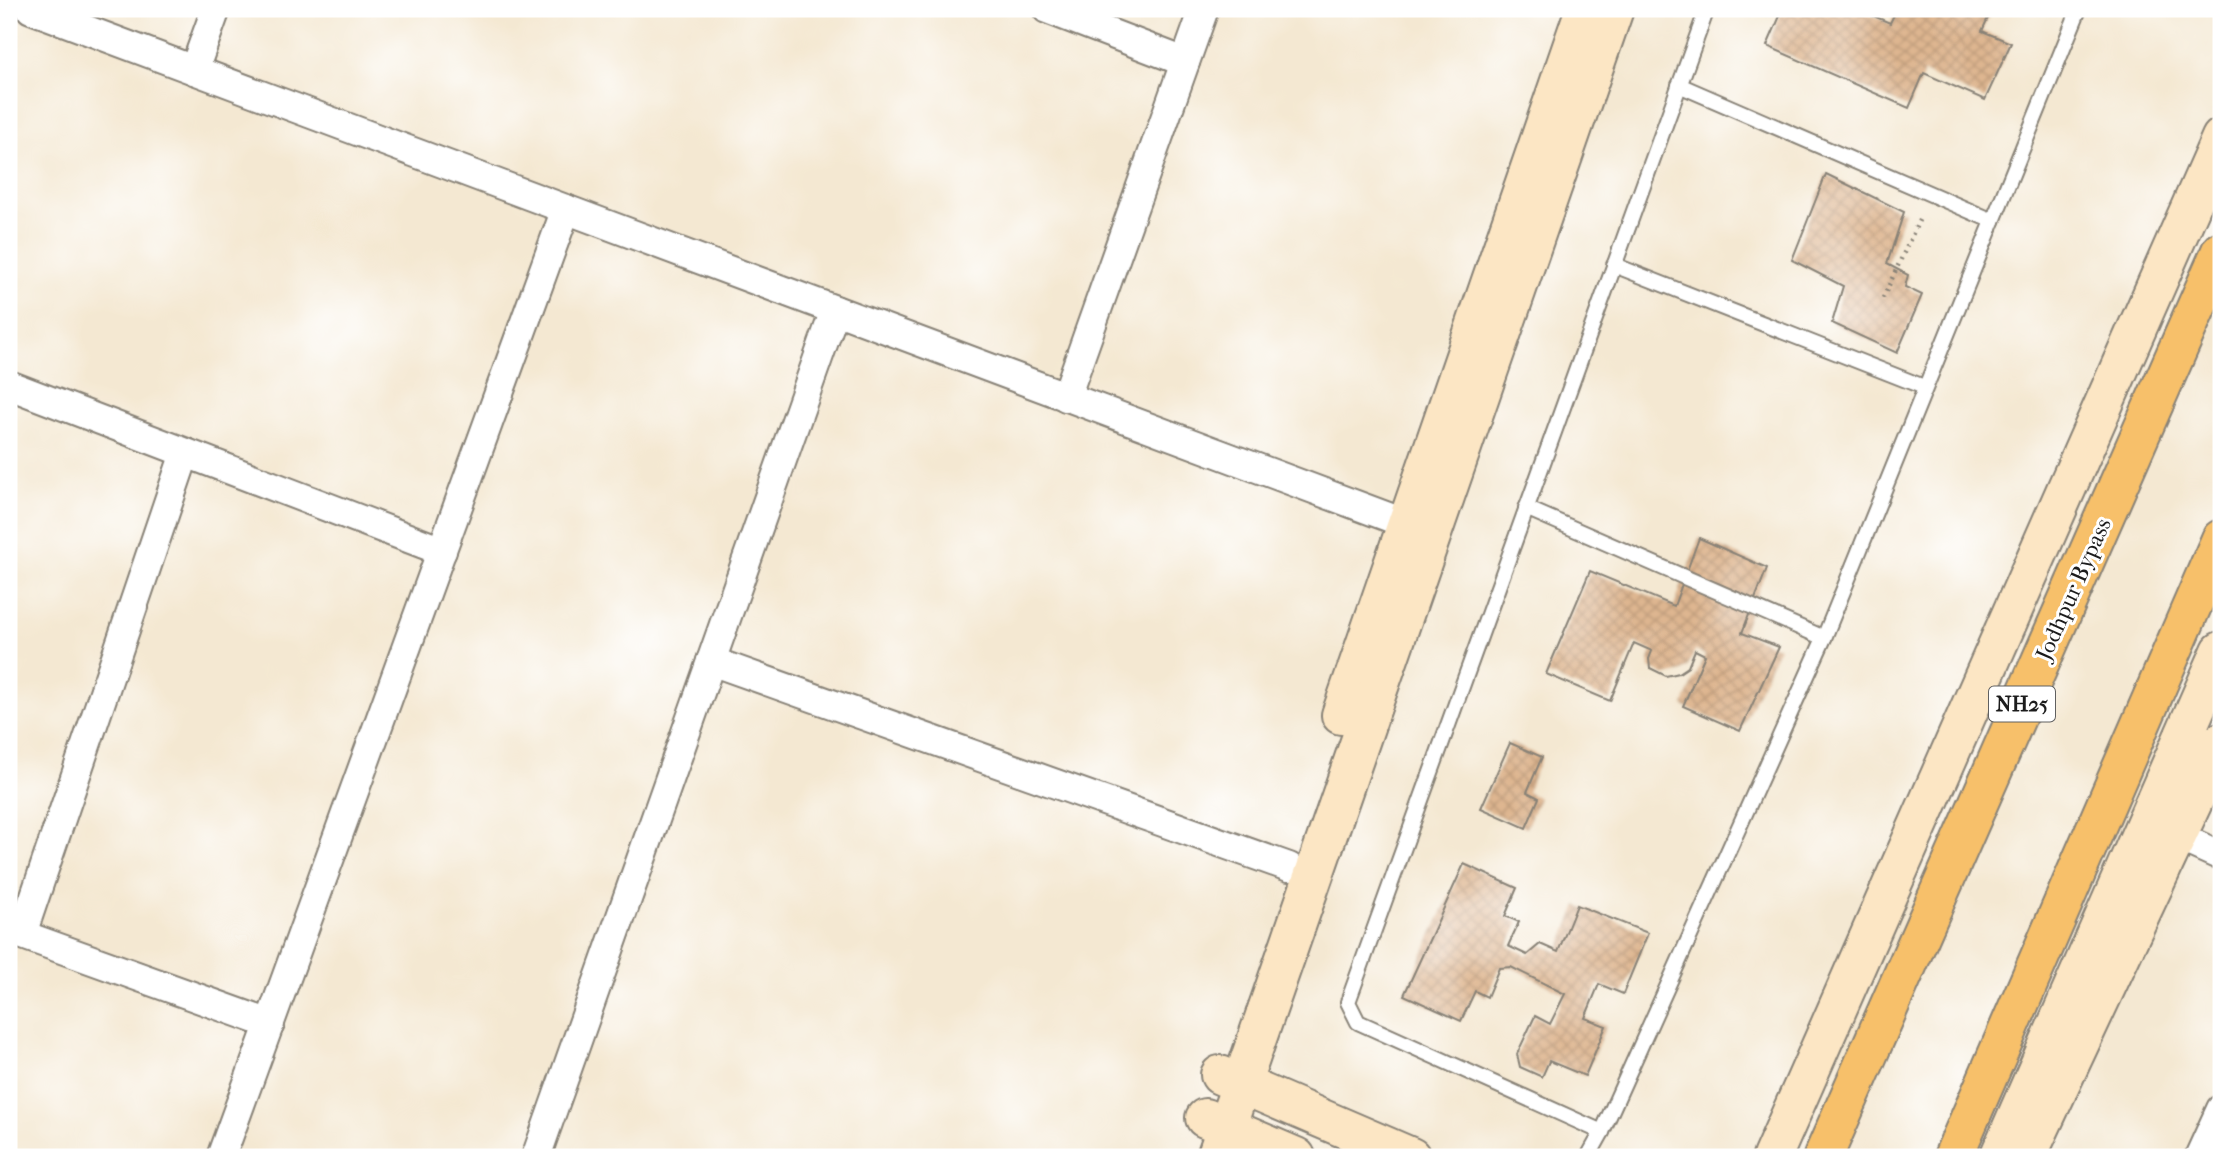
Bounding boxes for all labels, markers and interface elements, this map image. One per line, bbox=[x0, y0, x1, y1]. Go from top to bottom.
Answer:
street label: Jodhpur Bypass bbox=[2029, 514, 2117, 666]
road number: NH25 bbox=[1989, 686, 2055, 722]

